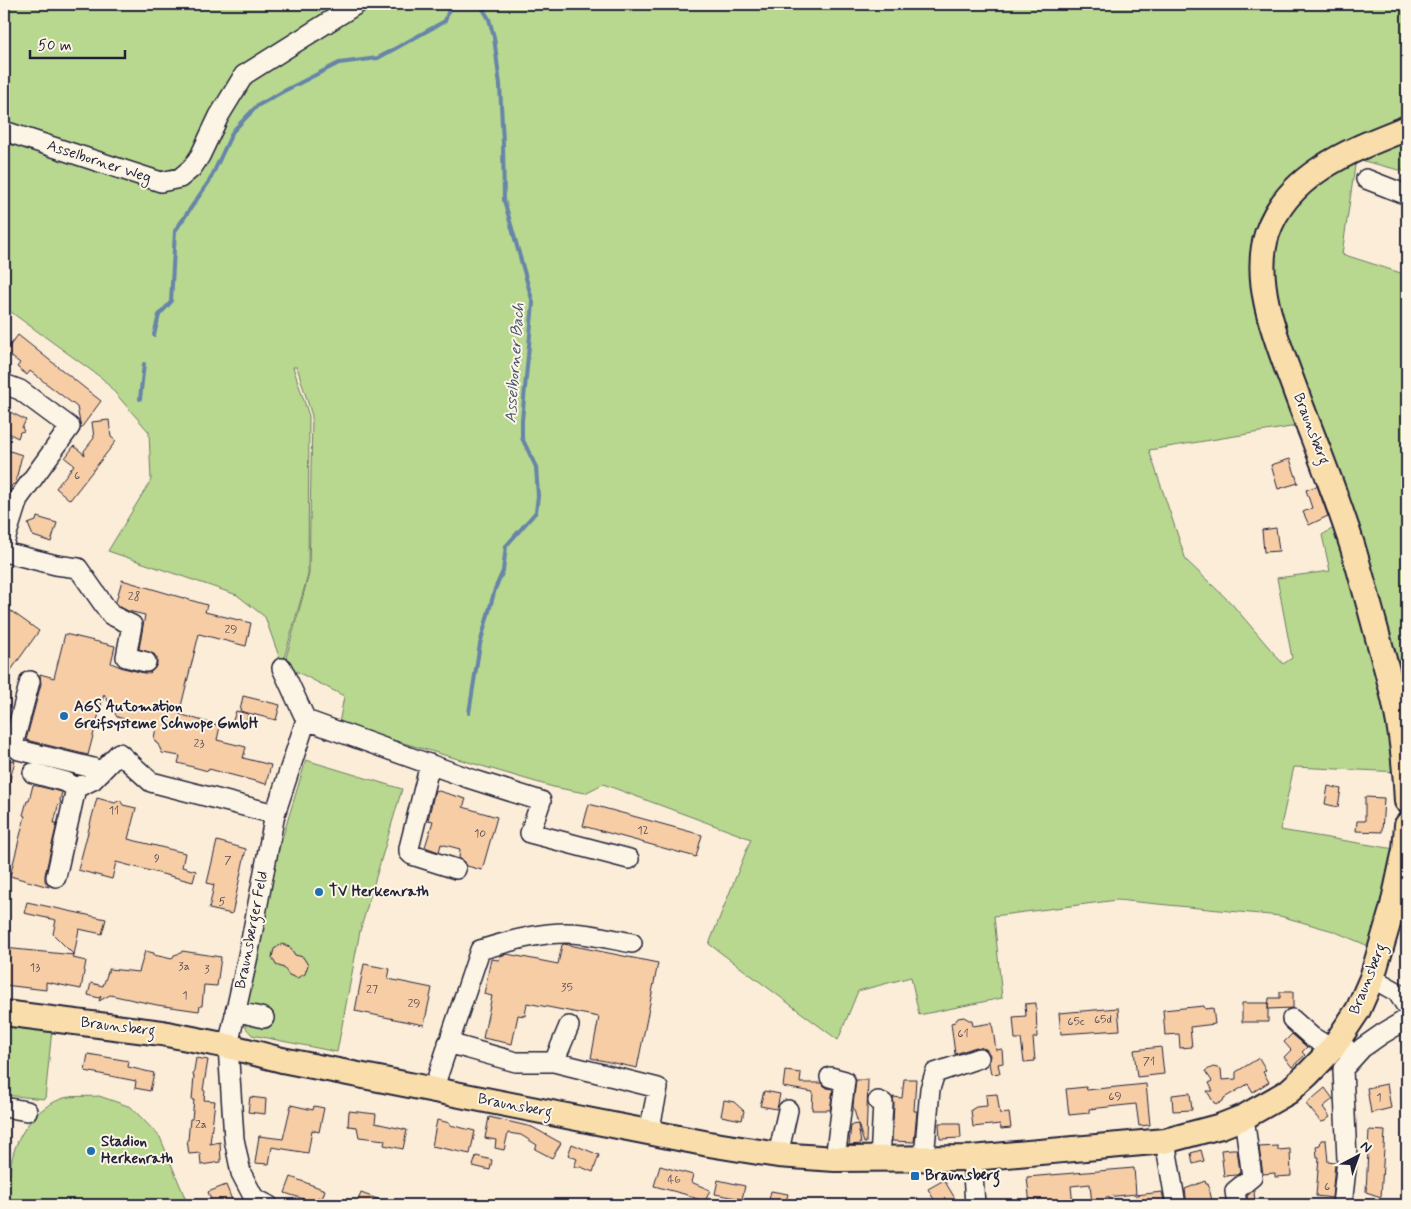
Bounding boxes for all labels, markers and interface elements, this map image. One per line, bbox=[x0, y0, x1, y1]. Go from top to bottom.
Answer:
scale bar bbox=[30, 28, 125, 60]
text: 50 m bbox=[38, 36, 72, 56]
street label: Asselborner Weg bbox=[44, 136, 154, 189]
water label: Asselborner Bach bbox=[500, 302, 530, 424]
street label: Braunsberg bbox=[1287, 390, 1334, 468]
house number: 6 bbox=[74, 468, 80, 484]
house number: 28 bbox=[128, 589, 140, 605]
house number: 29 bbox=[224, 622, 238, 638]
place label: AGS Automation Greifsysteme Schwope GmbH bbox=[74, 697, 258, 734]
marker: AGS Automation Greifsysteme Schwope GmbH bbox=[58, 710, 70, 722]
house number: 23 bbox=[194, 736, 204, 752]
house number: 11 bbox=[109, 803, 119, 819]
house number: 12 bbox=[637, 823, 649, 839]
house number: 10 bbox=[474, 826, 486, 842]
house number: 9 bbox=[154, 851, 160, 867]
house number: 7 bbox=[224, 853, 232, 869]
street label: Braunsberger Feld bbox=[231, 869, 274, 991]
place label: TV Herkenrath bbox=[329, 882, 429, 902]
marker: TV Herkenrath bbox=[313, 886, 325, 898]
house number: 5 bbox=[218, 894, 226, 910]
street label: Braunsberg bbox=[1345, 940, 1392, 1018]
house number: 3a bbox=[178, 959, 190, 975]
house number: 13 bbox=[30, 960, 40, 976]
house number: 3 bbox=[204, 962, 210, 978]
house number: 35 bbox=[561, 980, 573, 996]
house number: 27 bbox=[366, 982, 378, 998]
house number: 1 bbox=[182, 988, 188, 1004]
house number: 29 bbox=[407, 996, 421, 1012]
street label: Braunsberg bbox=[79, 1012, 157, 1042]
house number: 65d bbox=[1094, 1012, 1112, 1028]
house number: 65c bbox=[1067, 1014, 1085, 1030]
house number: 61 bbox=[957, 1026, 969, 1042]
house number: 71 bbox=[1143, 1054, 1155, 1070]
street label: Braunsberg bbox=[476, 1089, 554, 1124]
house number: 69 bbox=[1108, 1089, 1122, 1105]
house number: 1 bbox=[1376, 1090, 1382, 1106]
house number: 2a bbox=[195, 1117, 207, 1133]
place label: Stadion Herkenrath bbox=[101, 1132, 174, 1169]
north arrow bbox=[1334, 1132, 1384, 1182]
text: N bbox=[1356, 1137, 1375, 1157]
marker: Stadion Herkenrath bbox=[85, 1145, 97, 1157]
place label: Braunsberg bbox=[925, 1166, 1000, 1188]
marker: Braunsberg bbox=[909, 1170, 921, 1182]
house number: 46 bbox=[667, 1172, 681, 1188]
house number: 6 bbox=[1324, 1179, 1330, 1195]

